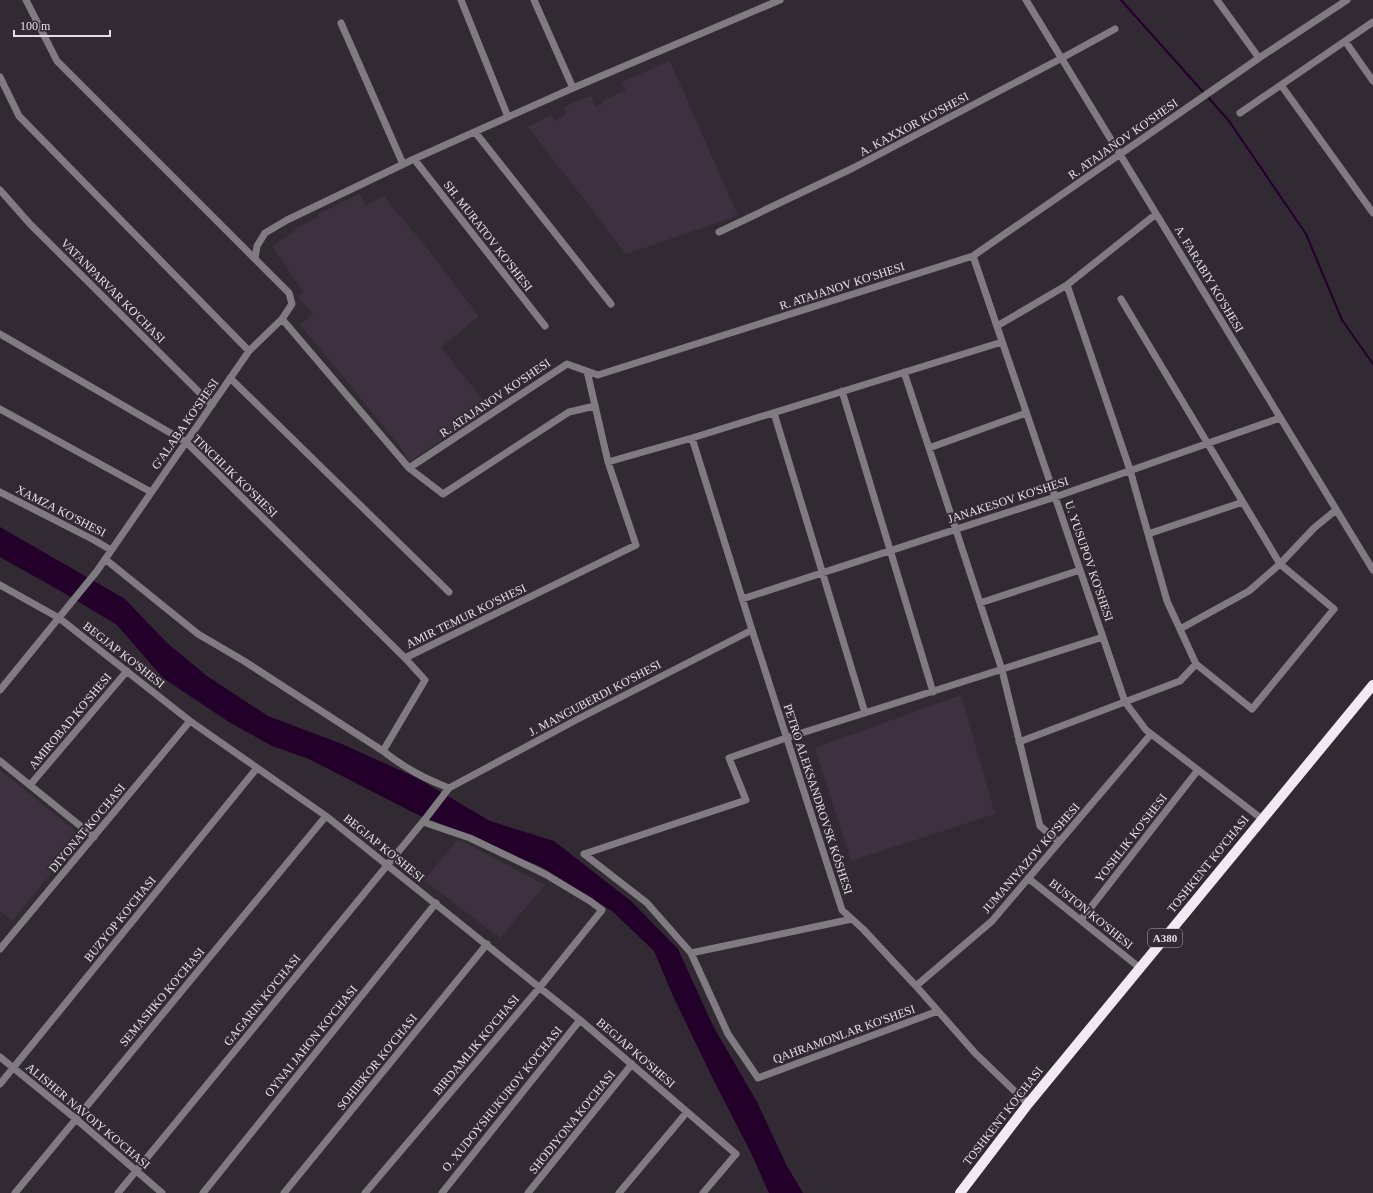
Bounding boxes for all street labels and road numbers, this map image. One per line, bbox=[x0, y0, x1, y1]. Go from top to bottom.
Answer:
street label: A. KAXXOR KO'SHESI bbox=[857, 89, 971, 159]
street label: R. ATAJANOV KO'SHESI bbox=[1065, 96, 1181, 182]
street label: SH. MURATOV KO'SHESI bbox=[441, 178, 535, 294]
street label: A. FARABIY KO'SHESI bbox=[1172, 223, 1246, 335]
street label: VATANPARVAR KO'CHASI bbox=[58, 236, 168, 346]
street label: R. ATAJANOV KO'SHESI bbox=[778, 259, 906, 313]
street label: R. ATAJANOV KO'SHESI bbox=[437, 356, 553, 440]
street label: G'ALABA KO'SHESI bbox=[148, 376, 222, 472]
street label: TINCHLIK KO'SHESI bbox=[190, 432, 280, 520]
street label: JANAKESOV KO'SHESI bbox=[946, 474, 1070, 526]
street label: XAMZA KO'SHESI bbox=[14, 482, 108, 540]
street label: U. YUSUPOV KO'SHESI bbox=[1062, 499, 1116, 623]
street label: AMIR TEMUR KO'SHESI bbox=[404, 581, 528, 651]
street label: BEGJAP KO'SHESI bbox=[81, 619, 167, 691]
street label: J. MANGUBERDI KO'SHESI bbox=[526, 657, 664, 739]
street label: AMIROBAD KO'SHESI bbox=[26, 670, 114, 772]
street label: PETRO ALEKSANDROVSK KÓSHESI bbox=[781, 702, 855, 896]
street label: DIYONAT KO'CHASI bbox=[46, 781, 128, 875]
street label: YOSHLIK KO'SHESI bbox=[1092, 791, 1170, 885]
street label: JUMANIYAZOV KO'SHESI bbox=[979, 800, 1083, 916]
street label: BEGJAP KO'SHESI bbox=[341, 811, 427, 885]
street label: TOSHKENT KO'CHASI bbox=[1164, 812, 1252, 916]
street label: BUZYOP KO'CHASI bbox=[81, 873, 159, 965]
street label: BUSTON KO'SHESI bbox=[1046, 876, 1136, 952]
road number: A380 bbox=[1148, 929, 1182, 947]
street label: SEMASHKO KO'CHASI bbox=[117, 945, 207, 1049]
street label: GAGARIN KO'CHASI bbox=[221, 951, 303, 1049]
street label: OYNAI JAHON KO'CHASI bbox=[262, 982, 360, 1100]
street label: BIRDAMLIK KO'CHASI bbox=[430, 992, 522, 1098]
street label: QAHRAMONLAR KO'SHESI bbox=[771, 1002, 917, 1066]
street label: SOHIBKOR KO'CHASI bbox=[334, 1011, 420, 1113]
street label: BEGJAP KO'SHESI bbox=[594, 1015, 678, 1091]
street label: O. XUDOYSHUKUROV KO'CHASI bbox=[439, 1024, 565, 1174]
street label: ALISHER NAVOIY KO'CHASI bbox=[23, 1060, 153, 1172]
street label: TOSHKENT KO'CHASI bbox=[960, 1064, 1046, 1168]
street label: SHODIYONA KO'CHASI bbox=[526, 1067, 618, 1177]

